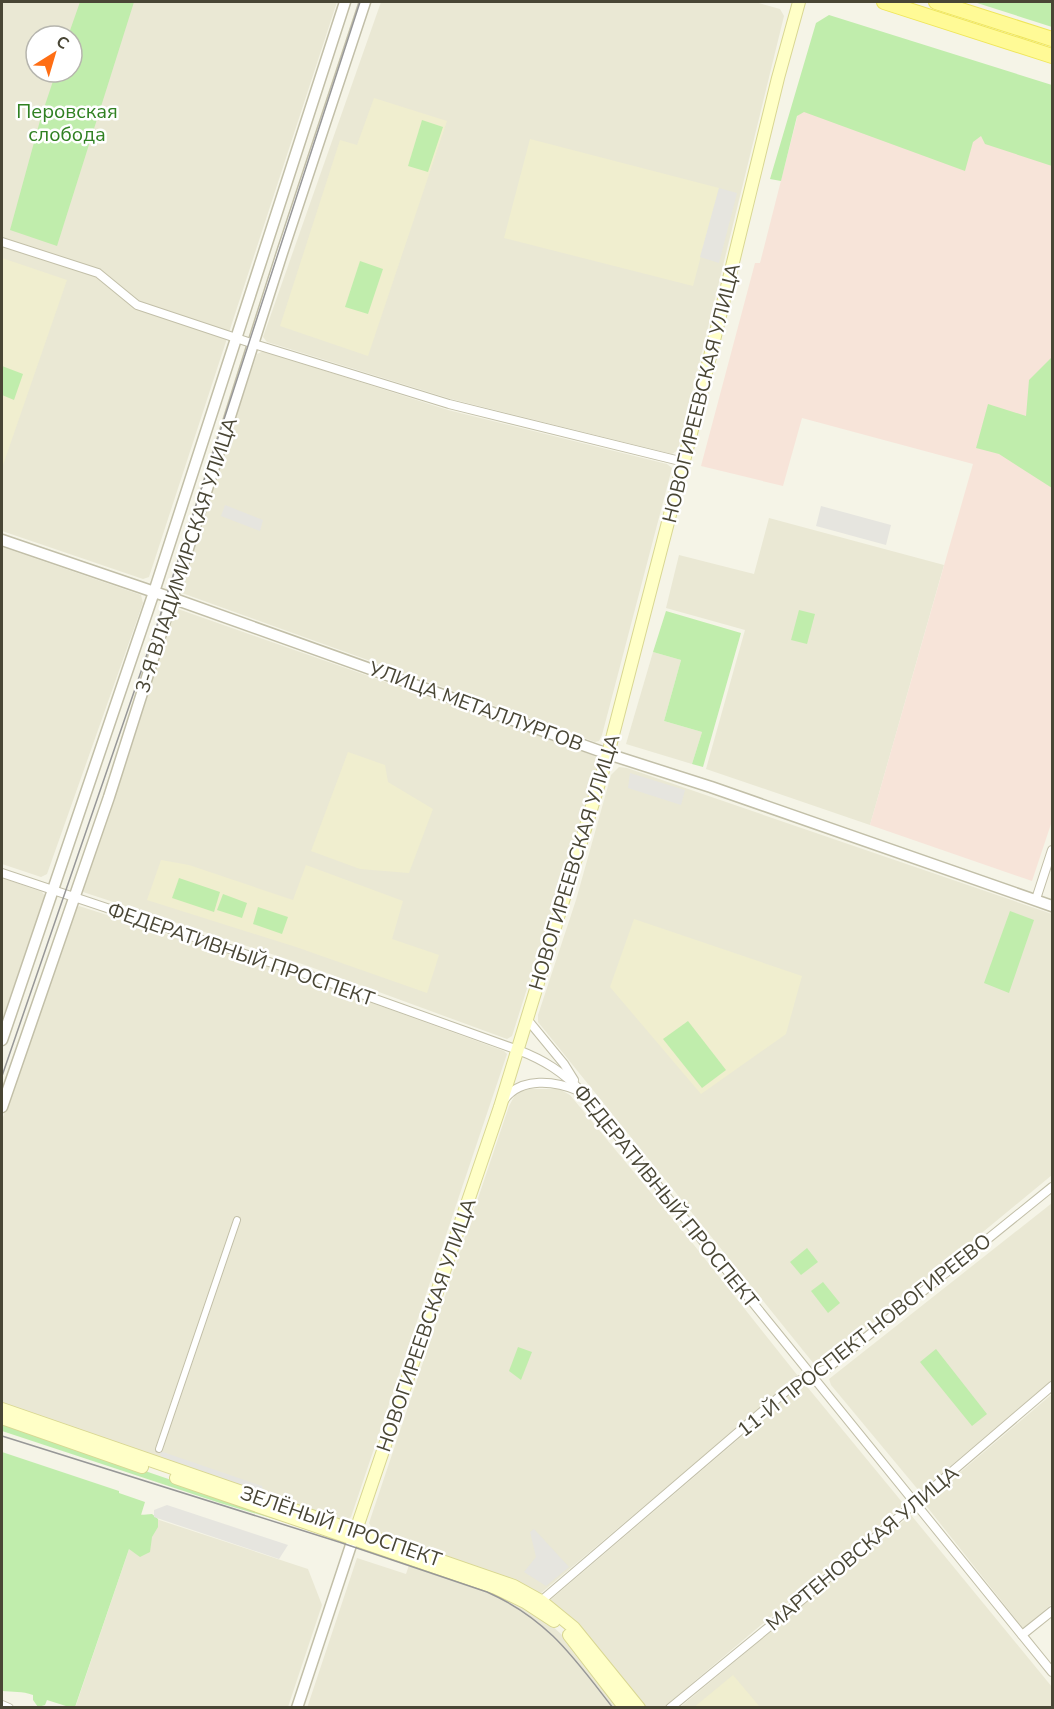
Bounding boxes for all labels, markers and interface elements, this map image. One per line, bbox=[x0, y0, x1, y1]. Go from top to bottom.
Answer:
north arrow bbox=[24, 24, 84, 84]
text: С bbox=[51, 31, 73, 55]
park label: Перовская слобода bbox=[16, 98, 118, 148]
street label: НОВОГИРЕЕВСКАЯ УЛИЦА bbox=[656, 260, 747, 526]
street label: 3-Я ВЛАДИМИРСКАЯ УЛИЦА bbox=[129, 413, 244, 696]
street label: УЛИЦА МЕТАЛЛУРГОВ bbox=[364, 655, 587, 758]
street label: НОВОГИРЕЕВСКАЯ УЛИЦА bbox=[523, 730, 626, 994]
street label: ФЕДЕРАТИВНЫЙ ПРОСПЕКТ bbox=[104, 896, 378, 1013]
street label: ФЕДЕРАТИВНЫЙ ПРОСПЕКТ bbox=[567, 1079, 764, 1314]
street label: НОВОГИРЕЕВСКАЯ УЛИЦА bbox=[370, 1194, 483, 1456]
street label: 11-Й ПРОСПЕКТ НОВОГИРЕЕВО bbox=[732, 1228, 997, 1443]
street label: МАРТЕНОВСКАЯ УЛИЦА bbox=[760, 1459, 965, 1637]
street label: ЗЕЛЁНЫЙ ПРОСПЕКТ bbox=[237, 1479, 445, 1574]

